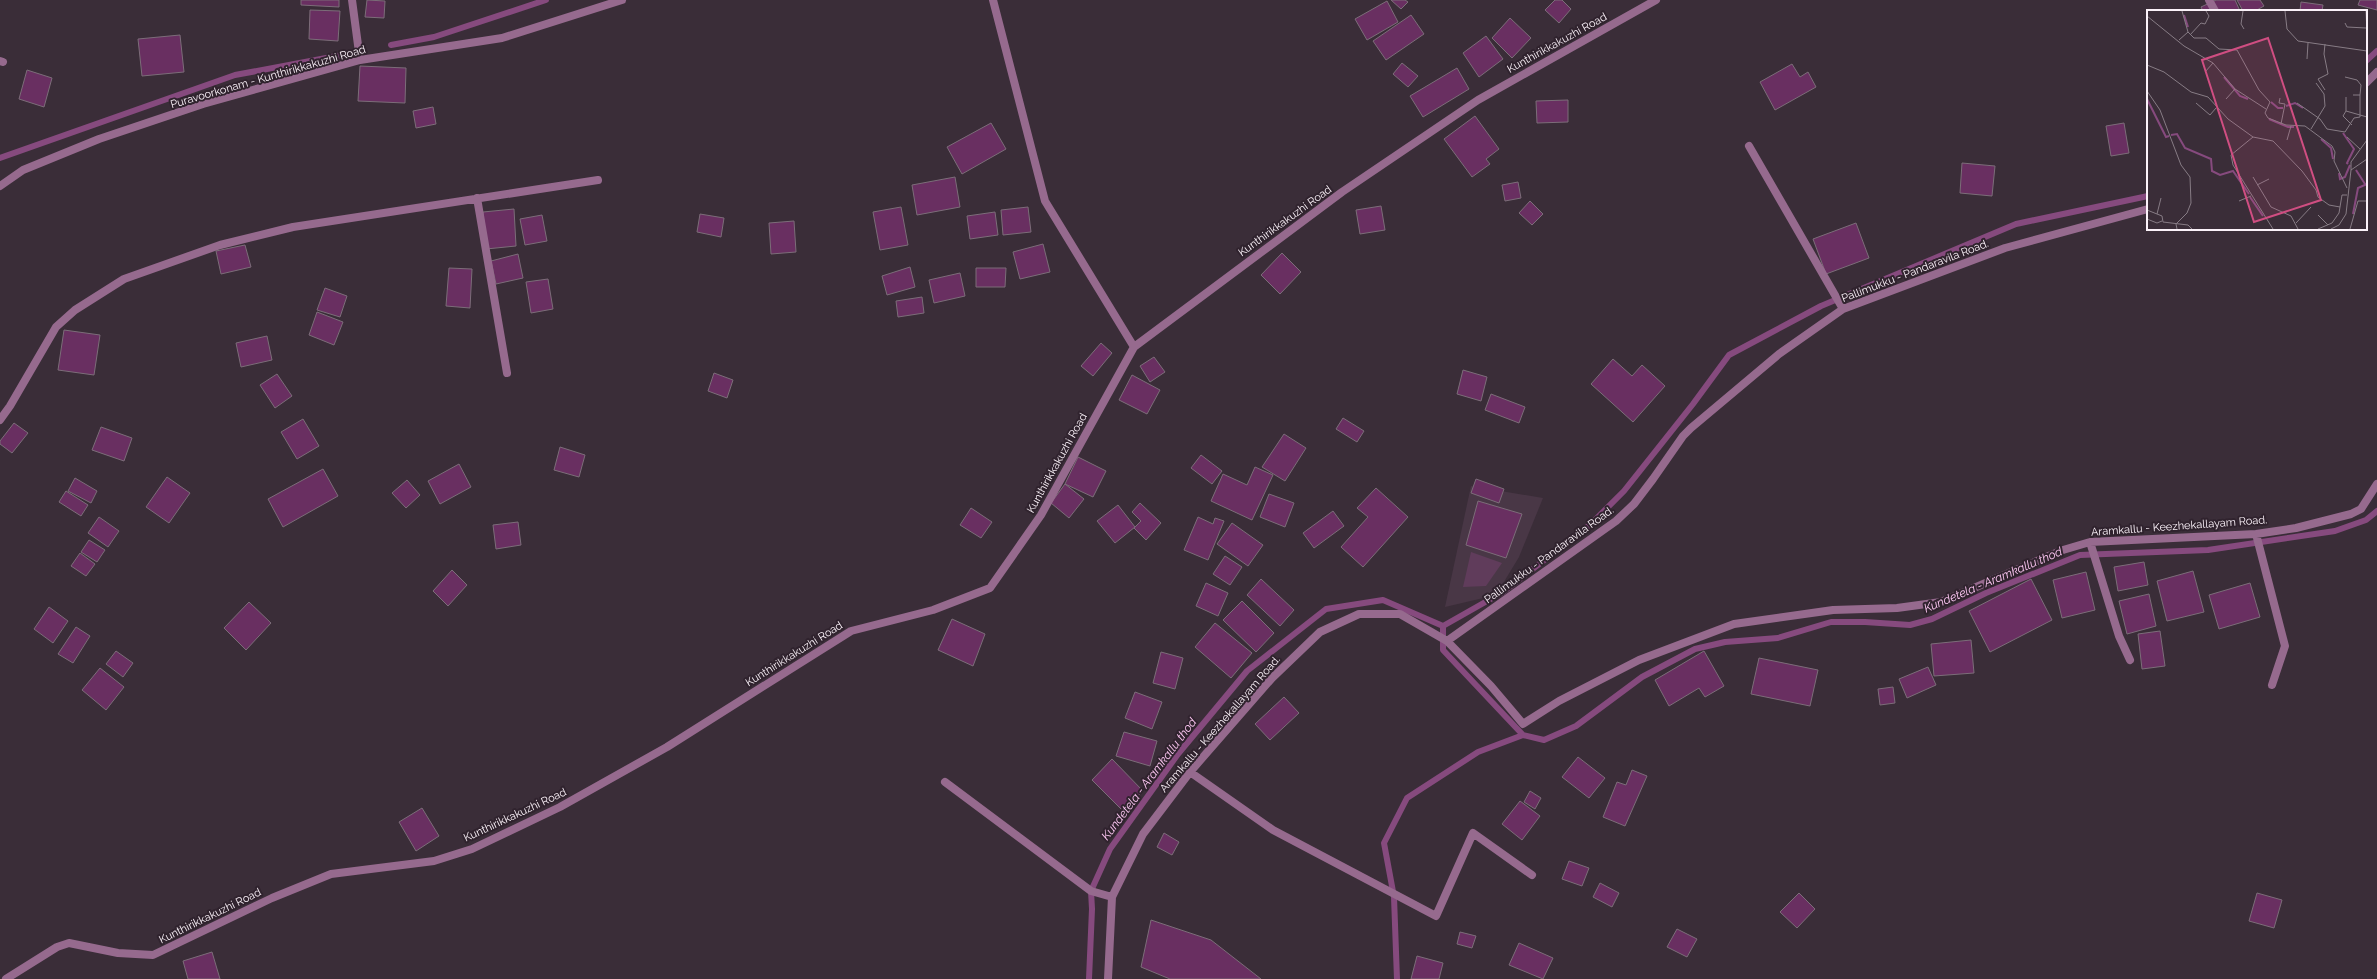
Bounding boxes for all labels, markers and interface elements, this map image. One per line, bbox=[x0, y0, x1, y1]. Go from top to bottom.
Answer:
street label: Kunthirikkakuzhi Road bbox=[1505, 10, 1609, 76]
inset map bbox=[2147, 10, 2367, 230]
street label: Puravoorkonam - Kunthirikkakuzhi Road bbox=[169, 43, 367, 111]
street label: Kunthirikkakuzhi Road bbox=[1236, 183, 1334, 259]
street label: Pallimukku - Pandaravila Road. bbox=[1840, 237, 1990, 305]
street label: Kunthirikkakuzhi Road bbox=[1024, 411, 1090, 515]
street label: Pallimukku - Pandaravila Road. bbox=[1482, 504, 1616, 606]
street label: Aramkallu - Keezhekallayam Road. bbox=[2090, 513, 2268, 539]
water label: Kundetela - Aramkallu thod bbox=[1922, 544, 2065, 616]
street label: Kunthirikkakuzhi Road bbox=[743, 619, 845, 689]
street label: Aramkallu - Keezhekallayam Road. bbox=[1157, 653, 1283, 795]
water label: Kundetela - Aramkallu thod bbox=[1099, 715, 1200, 843]
street label: Kunthirikkakuzhi Road bbox=[462, 785, 569, 845]
street label: Kunthirikkakuzhi Road bbox=[157, 886, 263, 946]

